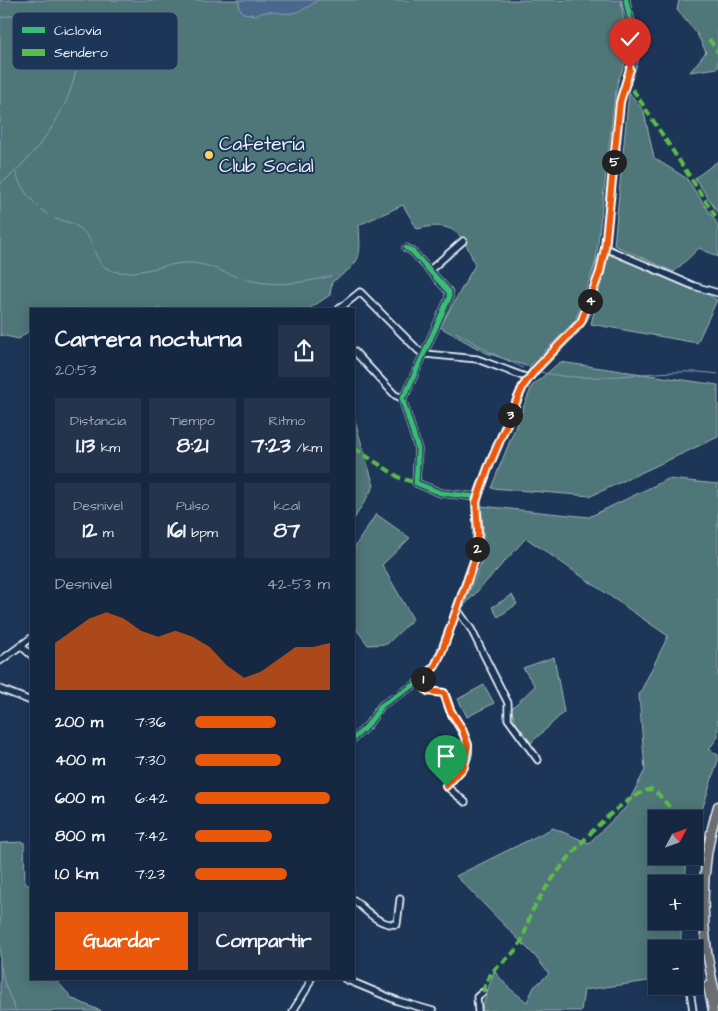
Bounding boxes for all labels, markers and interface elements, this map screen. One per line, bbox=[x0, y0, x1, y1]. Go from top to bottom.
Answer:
legend bbox=[12, 12, 178, 70]
pin bbox=[609, 18, 651, 69]
text: Ciclovía bbox=[54, 21, 101, 41]
icon: check bbox=[616, 25, 644, 53]
text: Sendero bbox=[54, 43, 108, 63]
place label: Cafetería Club Social bbox=[219, 131, 314, 180]
marker: Cafetería Club Social bbox=[203, 149, 215, 161]
pin: 5 bbox=[602, 150, 626, 174]
text: 5 bbox=[610, 152, 619, 172]
pin: 4 bbox=[578, 288, 602, 314]
text: 4 bbox=[586, 291, 595, 311]
text: Carrera nocturna bbox=[55, 324, 242, 355]
button: share bbox=[278, 325, 330, 377]
text: 20:53 bbox=[55, 359, 96, 381]
pin: 3 bbox=[498, 402, 522, 428]
text: 3 bbox=[507, 405, 514, 425]
text: Distancia bbox=[70, 411, 126, 431]
text: Tiempo bbox=[170, 411, 215, 431]
text: Ritmo bbox=[269, 411, 305, 431]
text: 1.13 bbox=[76, 431, 95, 460]
text: 8:21 bbox=[177, 431, 208, 460]
text: 7:23 bbox=[252, 431, 291, 460]
text: km bbox=[95, 438, 120, 458]
text: /km bbox=[291, 438, 322, 458]
text: Desnivel bbox=[73, 496, 123, 516]
text: Pulso bbox=[176, 496, 209, 516]
text: kcal bbox=[273, 496, 300, 516]
text: 12 bbox=[83, 516, 97, 545]
text: 161 bbox=[167, 516, 186, 545]
text: 87 bbox=[274, 516, 300, 545]
text: m bbox=[97, 523, 114, 543]
text: bpm bbox=[186, 523, 218, 543]
pin: 2 bbox=[464, 536, 490, 562]
text: 2 bbox=[473, 539, 482, 559]
text: Desnivel bbox=[55, 573, 112, 595]
text: 42–53 m bbox=[267, 573, 330, 595]
pin: 1 bbox=[410, 666, 436, 692]
text: 1 bbox=[423, 669, 424, 689]
text: 200 m bbox=[55, 711, 103, 733]
text: 7:36 bbox=[135, 711, 166, 733]
pin bbox=[425, 735, 467, 786]
icon: arrive bbox=[432, 742, 460, 770]
text: 400 m bbox=[55, 749, 105, 771]
text: 7:30 bbox=[135, 749, 166, 771]
text: 600 m bbox=[55, 787, 104, 809]
text: 6:42 bbox=[135, 787, 168, 809]
north arrow bbox=[648, 810, 702, 865]
map controls bbox=[648, 810, 703, 995]
text: 800 m bbox=[55, 825, 104, 847]
text: 7:42 bbox=[135, 825, 168, 847]
text: 1.0 km bbox=[55, 863, 98, 885]
text: 7:23 bbox=[135, 863, 165, 885]
button: + bbox=[648, 875, 703, 930]
button: Guardar bbox=[55, 912, 188, 970]
button: Compartir bbox=[198, 912, 330, 970]
button: − bbox=[648, 940, 703, 995]

